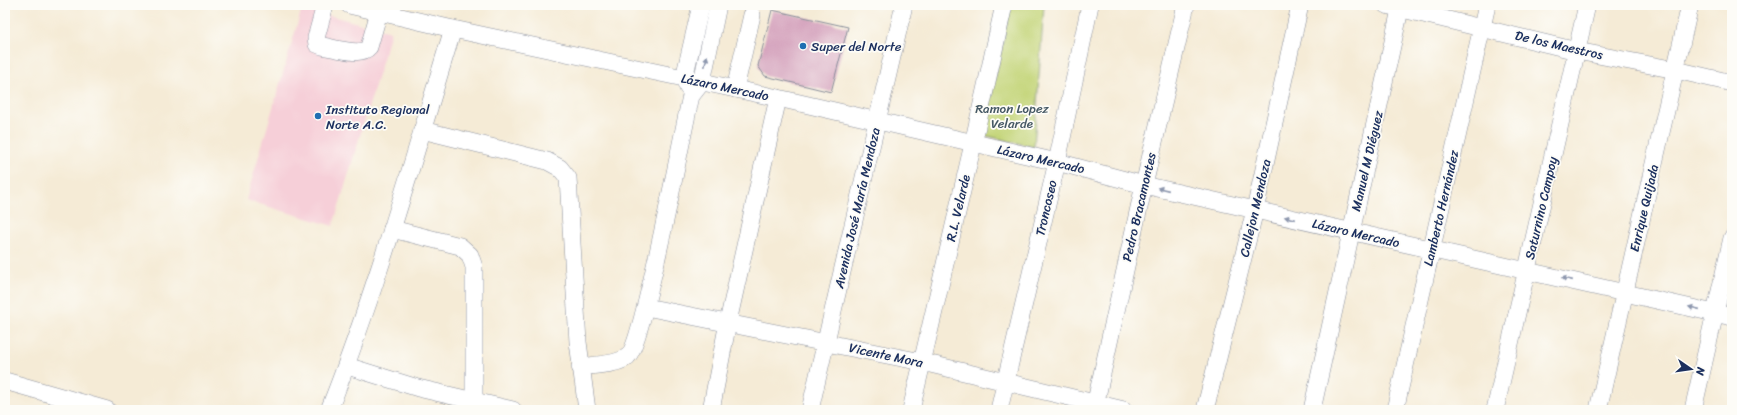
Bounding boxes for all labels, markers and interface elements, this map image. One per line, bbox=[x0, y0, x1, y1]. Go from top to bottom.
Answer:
street label: De los Maestros bbox=[1513, 24, 1606, 66]
place label: Super del Norte bbox=[811, 35, 902, 58]
marker: Super del Norte bbox=[798, 41, 808, 51]
one-way arrow bbox=[704, 55, 710, 67]
street label: Lázaro Mercado bbox=[679, 66, 771, 108]
park label: Ramon Lopez Velarde bbox=[975, 97, 1050, 135]
place label: Instituto Regional Norte A.C. bbox=[325, 98, 430, 136]
street label: Manuel M Diéguez bbox=[1344, 108, 1390, 214]
marker: Instituto Regional Norte A.C. bbox=[313, 111, 323, 121]
street label: Avenida José María Mendoza bbox=[827, 125, 887, 292]
street label: Lázaro Mercado bbox=[995, 138, 1087, 180]
street label: Lamberto Hernández bbox=[1416, 147, 1466, 268]
street label: Pedro Bracamontes bbox=[1115, 150, 1163, 264]
street label: Saturnino Campoy bbox=[1518, 154, 1564, 262]
street label: Callejon Mendoza bbox=[1233, 156, 1278, 259]
street label: Enrique Quijada bbox=[1623, 162, 1665, 254]
street label: R.L. Velarde bbox=[939, 172, 977, 244]
street label: Troncoseo bbox=[1028, 177, 1064, 238]
one-way arrow bbox=[1157, 186, 1169, 192]
street label: Lázaro Mercado bbox=[1310, 212, 1402, 254]
one-way arrow bbox=[1284, 214, 1296, 220]
one-way arrow bbox=[1561, 276, 1573, 282]
one-way arrow bbox=[1688, 305, 1700, 311]
street label: Vicente Mora bbox=[847, 336, 926, 374]
north arrow bbox=[1671, 349, 1711, 389]
text: N bbox=[1690, 364, 1711, 377]

